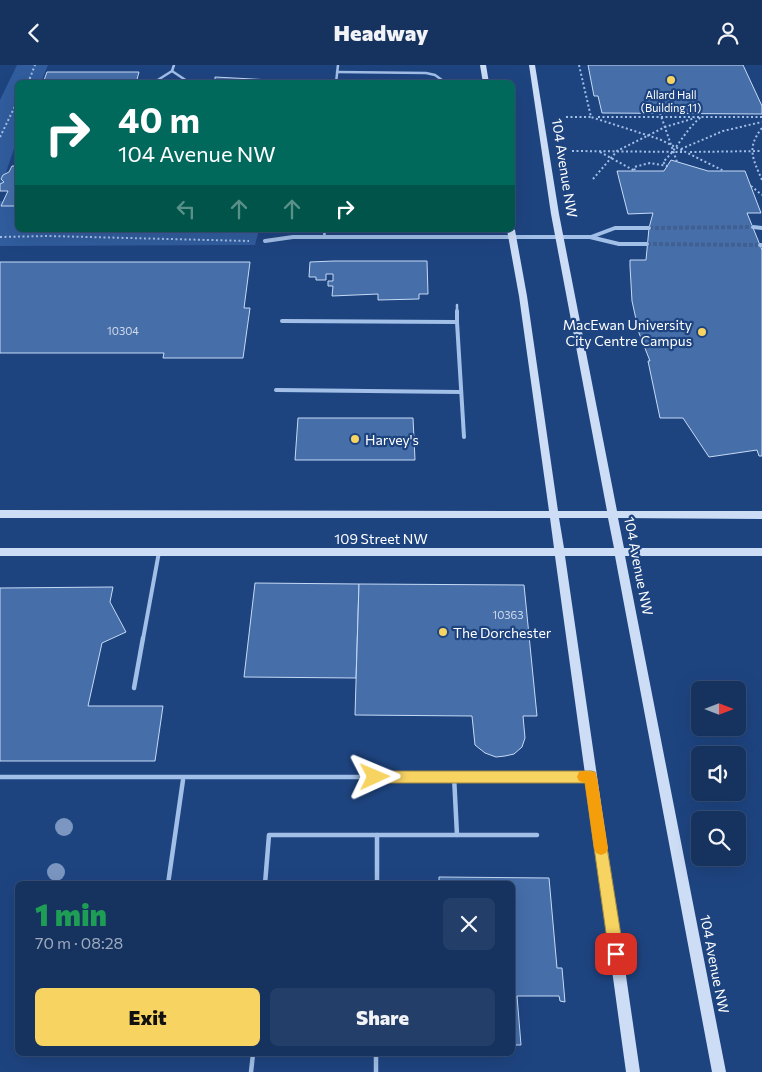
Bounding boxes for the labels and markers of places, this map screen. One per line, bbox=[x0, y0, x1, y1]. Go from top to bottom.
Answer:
marker: Allard Hall (Building 11) bbox=[665, 74, 677, 86]
place label: Allard Hall (Building 11) bbox=[641, 88, 701, 114]
place label: MacEwan University City Centre Campus bbox=[563, 316, 692, 349]
marker: MacEwan University City Centre Campus bbox=[696, 326, 708, 338]
place label: Harvey's bbox=[365, 431, 419, 448]
marker: Harvey's bbox=[349, 433, 361, 445]
place label: The Dorchester bbox=[453, 624, 552, 641]
marker: The Dorchester bbox=[437, 626, 449, 638]
pin bbox=[595, 933, 637, 975]

